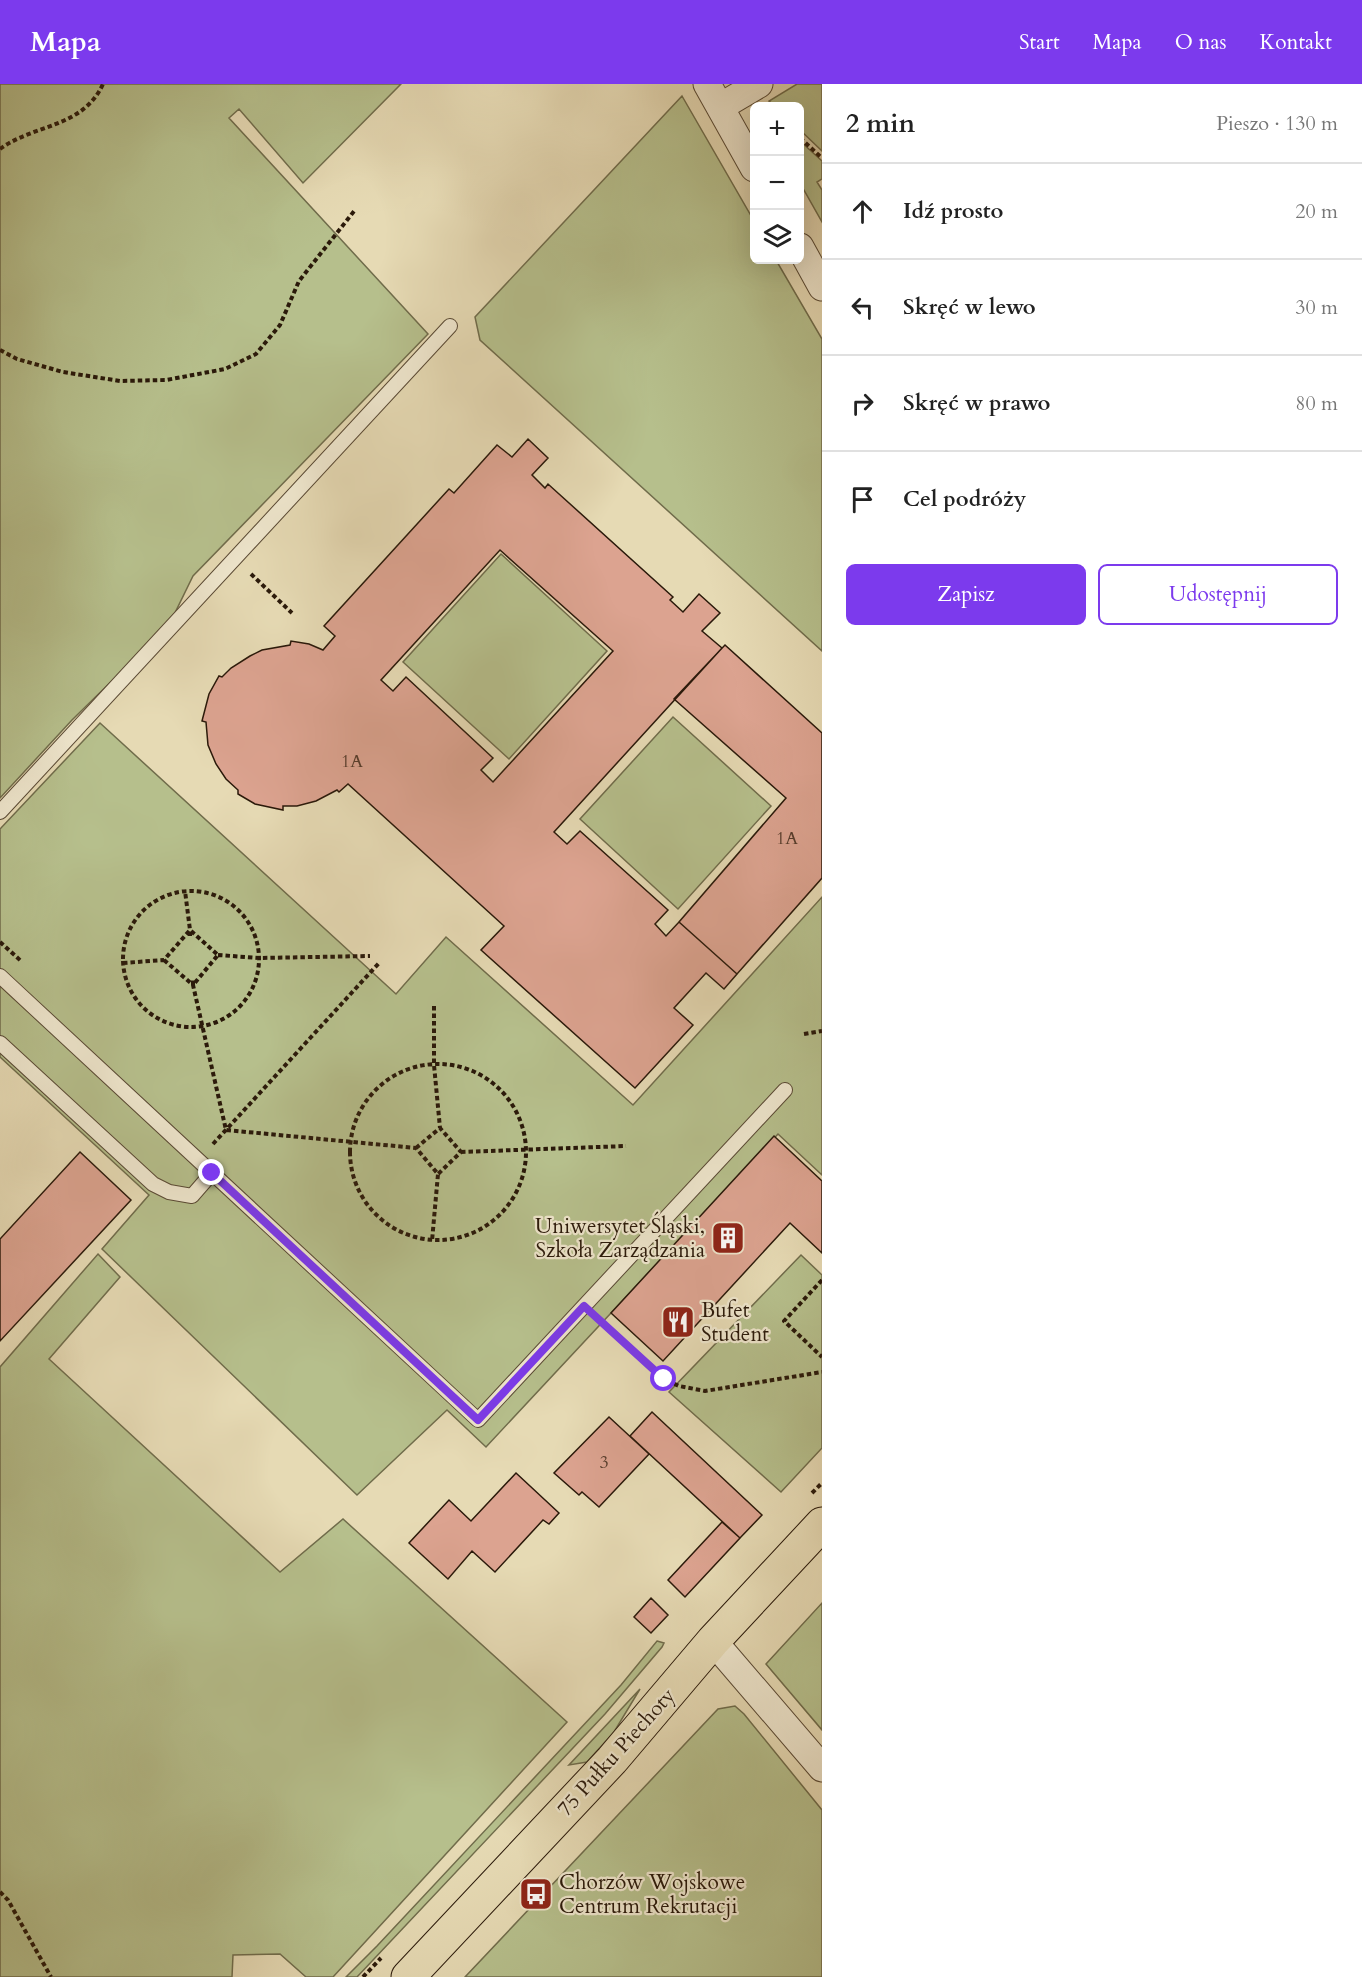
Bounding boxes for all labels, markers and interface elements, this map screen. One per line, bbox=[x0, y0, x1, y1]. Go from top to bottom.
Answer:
text: Mapa bbox=[30, 23, 101, 61]
text: Start bbox=[1019, 28, 1060, 57]
text: Mapa bbox=[1093, 28, 1142, 57]
text: O nas bbox=[1175, 28, 1227, 57]
text: Kontakt bbox=[1260, 28, 1332, 57]
map controls bbox=[750, 102, 804, 264]
button: + bbox=[750, 102, 804, 156]
text: 2 min bbox=[846, 106, 915, 141]
text: Pieszo · 130 m bbox=[1216, 110, 1338, 137]
button: − bbox=[750, 156, 804, 210]
icon: ahead bbox=[846, 195, 879, 228]
text: Idź prosto bbox=[903, 196, 1003, 226]
text: 20 m bbox=[1295, 198, 1338, 225]
button: layers bbox=[750, 210, 804, 264]
icon: left bbox=[846, 291, 879, 324]
text: Skręć w lewo bbox=[903, 292, 1036, 322]
text: 30 m bbox=[1295, 294, 1338, 321]
icon: right bbox=[846, 387, 879, 420]
text: Skręć w prawo bbox=[903, 388, 1050, 418]
text: 80 m bbox=[1295, 390, 1338, 417]
icon: arrive bbox=[846, 483, 879, 516]
text: Cel podróży bbox=[903, 484, 1026, 514]
button: Zapisz bbox=[846, 564, 1086, 625]
button: Udostępnij bbox=[1098, 564, 1338, 625]
house number: 1A bbox=[341, 749, 363, 774]
house number: 1A bbox=[776, 826, 798, 851]
route end bbox=[198, 1159, 224, 1185]
place label: Uniwersytet Śląski, Szkoła Zarządzania bbox=[535, 1211, 705, 1265]
building icon: Uniwersytet Śląski, Szkoła Zarządzania bbox=[710, 1220, 746, 1256]
place label: Bufet Student bbox=[701, 1296, 769, 1349]
restaurant icon: Bufet Student bbox=[660, 1304, 696, 1340]
route start bbox=[650, 1365, 676, 1391]
house number: 3 bbox=[599, 1450, 609, 1475]
street label: 75 Pułku Piechoty bbox=[551, 1682, 682, 1823]
place label: Chorzów Wojskowe Centrum Rekrutacji bbox=[559, 1868, 745, 1921]
bus stop icon: Chorzów Wojskowe Centrum Rekrutacji bbox=[518, 1876, 554, 1912]

